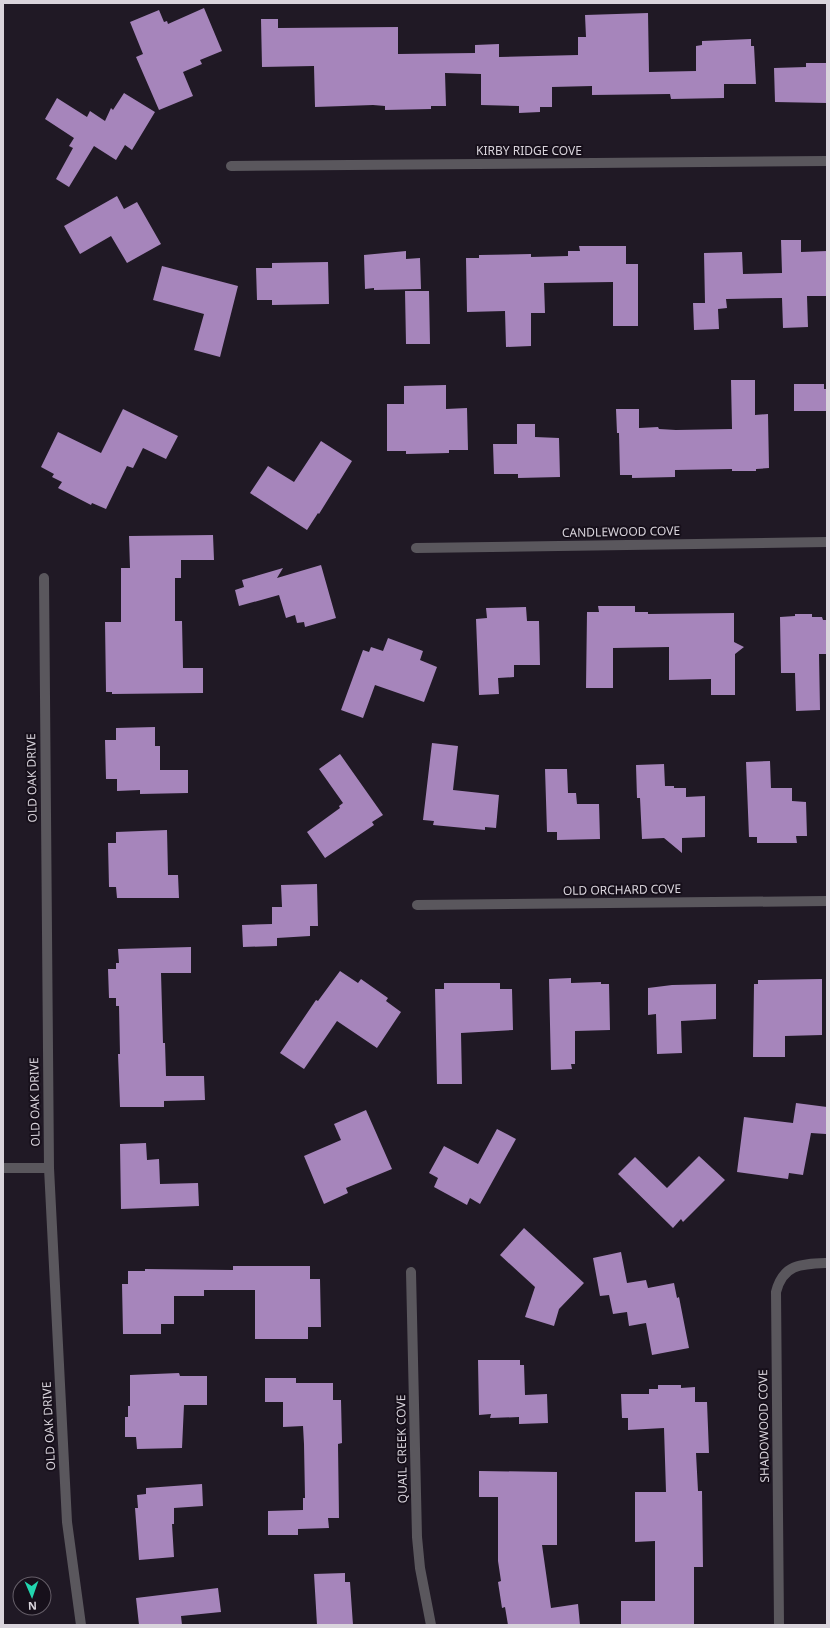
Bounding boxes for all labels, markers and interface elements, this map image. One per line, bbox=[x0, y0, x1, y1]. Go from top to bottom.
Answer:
street label: KIRBY RIDGE COVE bbox=[476, 142, 582, 159]
street label: CANDLEWOOD COVE bbox=[562, 522, 680, 541]
street label: OLD OAK DRIVE bbox=[22, 733, 41, 823]
street label: OLD ORCHARD COVE bbox=[563, 880, 681, 899]
street label: OLD OAK DRIVE bbox=[25, 1057, 44, 1147]
street label: SHADOWOOD COVE bbox=[754, 1369, 773, 1483]
street label: OLD OAK DRIVE bbox=[38, 1381, 59, 1471]
street label: QUAIL CREEK COVE bbox=[392, 1395, 411, 1503]
north arrow bbox=[12, 1576, 52, 1616]
text: N bbox=[28, 1599, 37, 1614]

